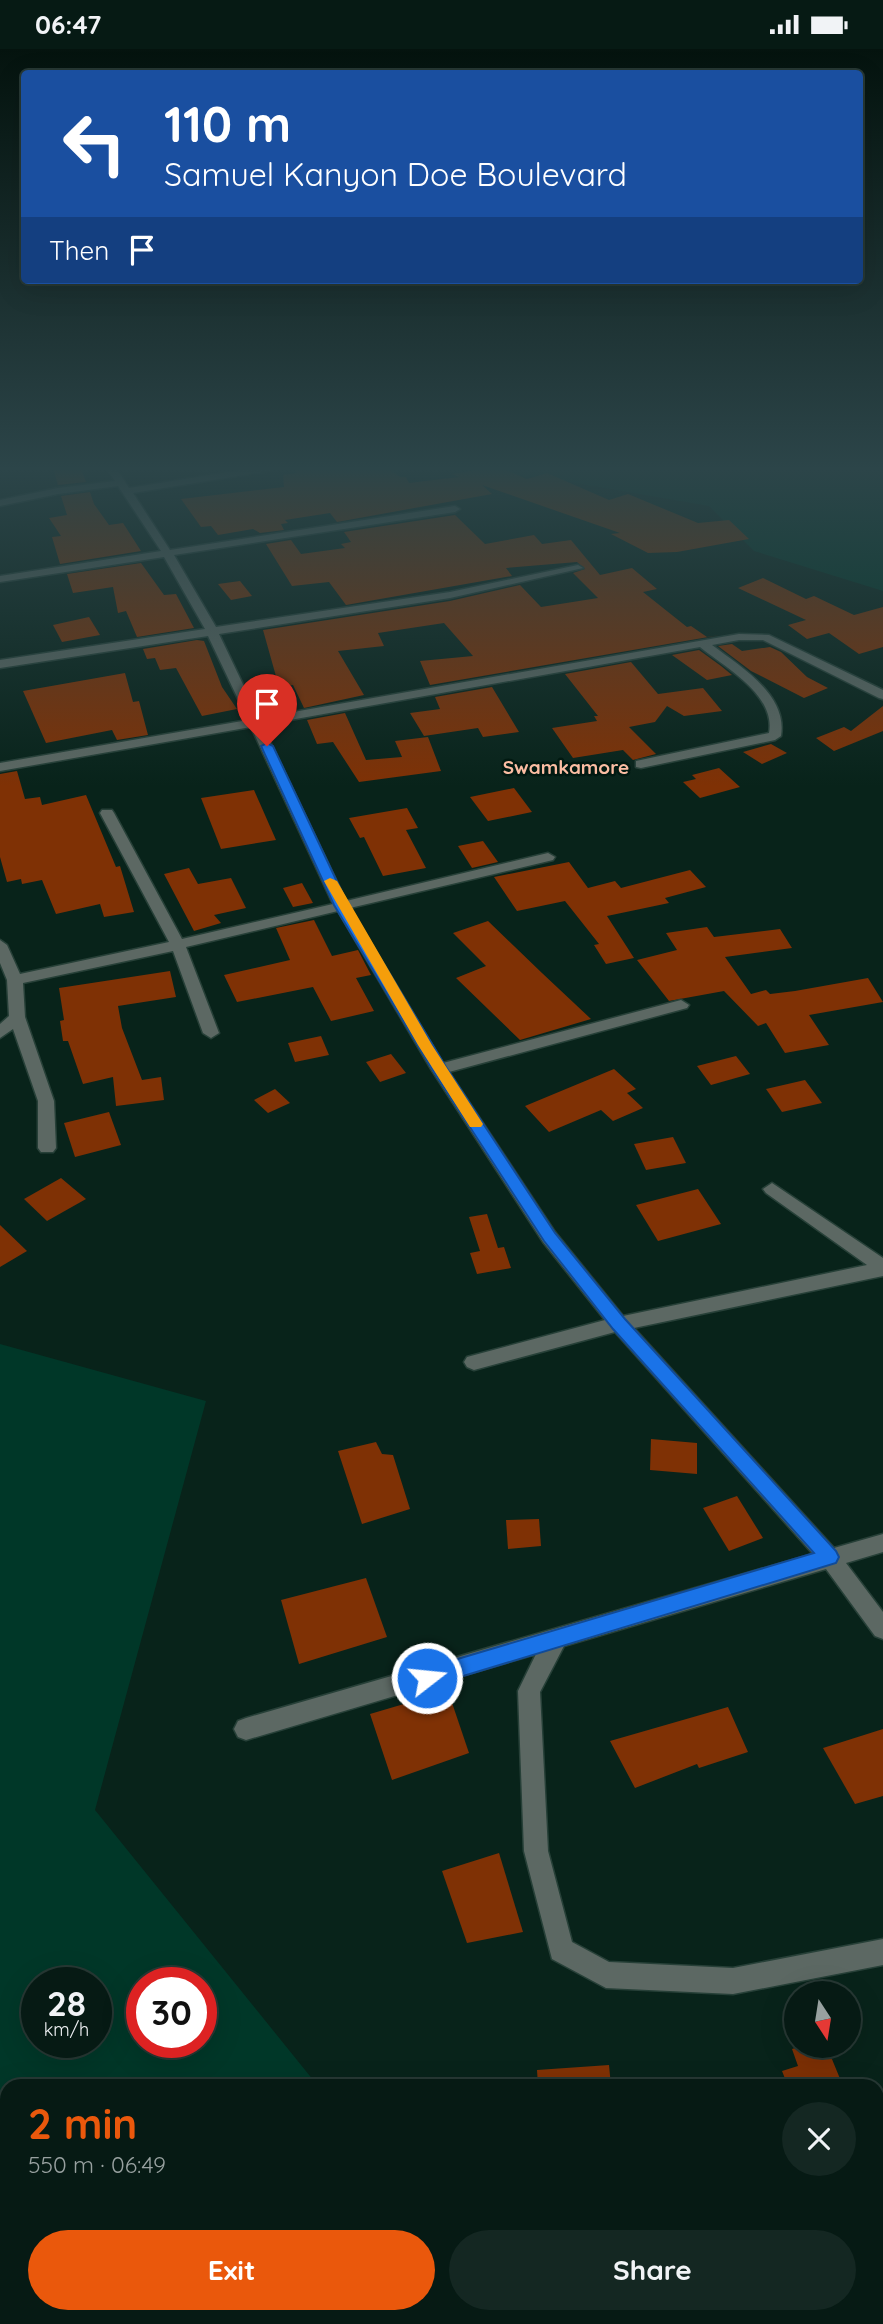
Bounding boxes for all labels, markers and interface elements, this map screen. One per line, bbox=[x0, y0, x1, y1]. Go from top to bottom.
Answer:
text: 06:47 bbox=[35, 8, 101, 41]
text: 110 m bbox=[164, 93, 291, 154]
icon: left bbox=[49, 98, 140, 189]
text: Samuel Kanyon Doe Boulevard bbox=[164, 154, 627, 194]
icon: arrive bbox=[123, 231, 161, 269]
text: Then bbox=[49, 234, 109, 267]
pin bbox=[237, 674, 297, 746]
icon: arrive bbox=[248, 685, 286, 723]
district label: Swamkamore bbox=[503, 755, 629, 779]
position arrow bbox=[390, 1641, 464, 1715]
speed limit sign: 30 bbox=[126, 1967, 217, 2058]
text: 28 bbox=[47, 1981, 86, 2025]
north arrow bbox=[784, 1981, 861, 2058]
map controls bbox=[784, 1981, 861, 2058]
text: km/h bbox=[44, 2018, 89, 2041]
text: 2 min bbox=[28, 2097, 137, 2150]
button: close bbox=[782, 2102, 856, 2176]
text: 550 m · 06:49 bbox=[28, 2150, 166, 2179]
button: Exit bbox=[28, 2230, 435, 2310]
button: Share bbox=[449, 2230, 856, 2310]

